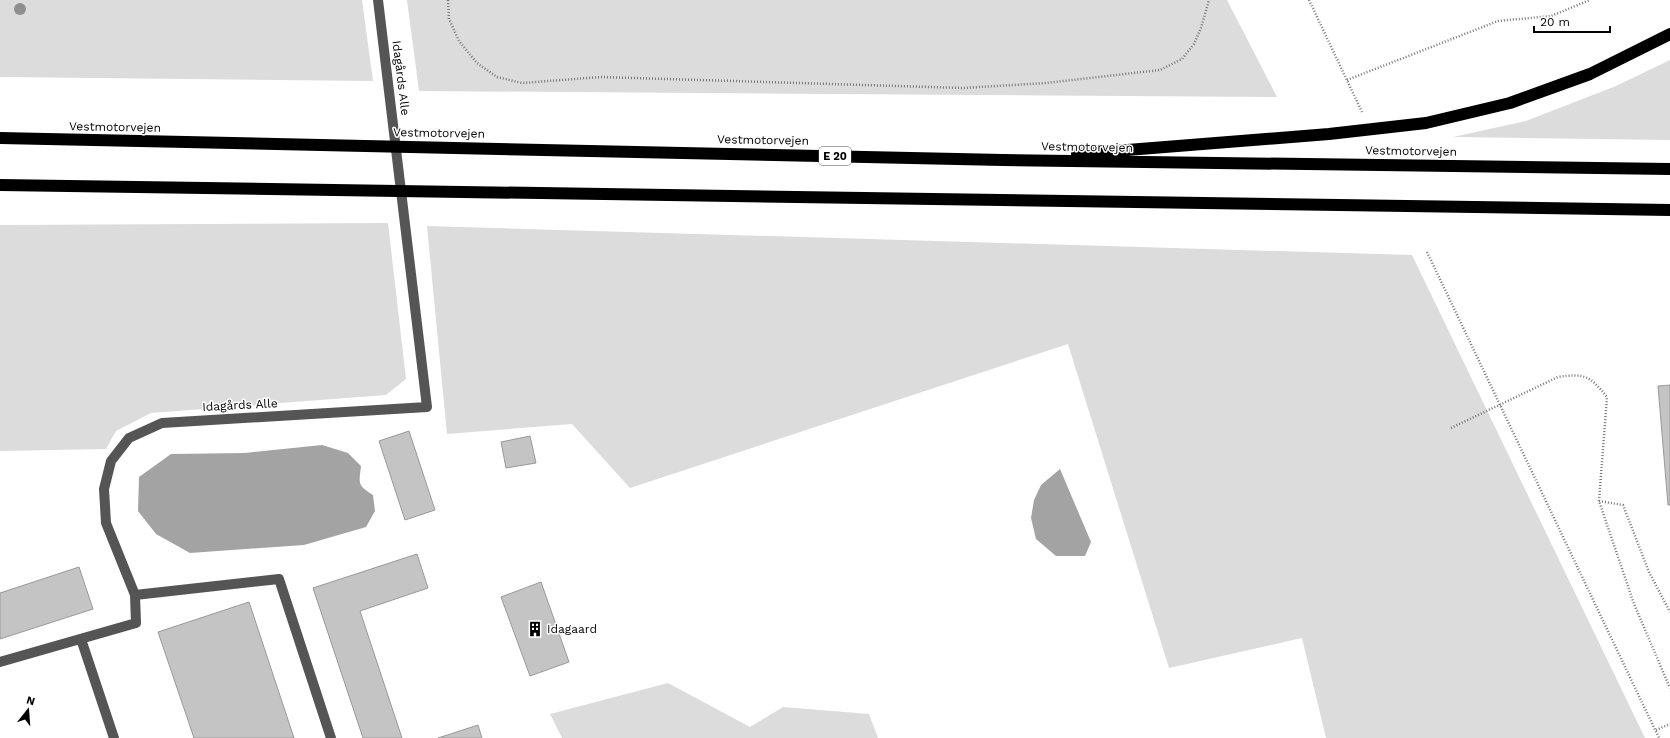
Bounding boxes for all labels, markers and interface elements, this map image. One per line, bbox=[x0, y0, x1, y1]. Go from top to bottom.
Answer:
scale bar bbox=[1534, 8, 1610, 34]
text: 20 m bbox=[1540, 15, 1570, 29]
street label: Idagårds Alle bbox=[389, 40, 413, 116]
street label: Vestmotorvejen bbox=[69, 119, 161, 135]
street label: Vestmotorvejen bbox=[393, 125, 485, 141]
street label: Vestmotorvejen bbox=[717, 132, 809, 148]
street label: Vestmotorvejen bbox=[1041, 139, 1133, 155]
street label: Vestmotorvejen bbox=[1365, 143, 1457, 159]
road number: E 20 bbox=[819, 147, 851, 165]
street label: Idagårds Alle bbox=[202, 396, 278, 414]
building icon: Idagaard bbox=[526, 620, 544, 638]
place label: Idagaard bbox=[547, 622, 597, 636]
north arrow bbox=[8, 690, 48, 730]
text: N bbox=[25, 694, 37, 708]

